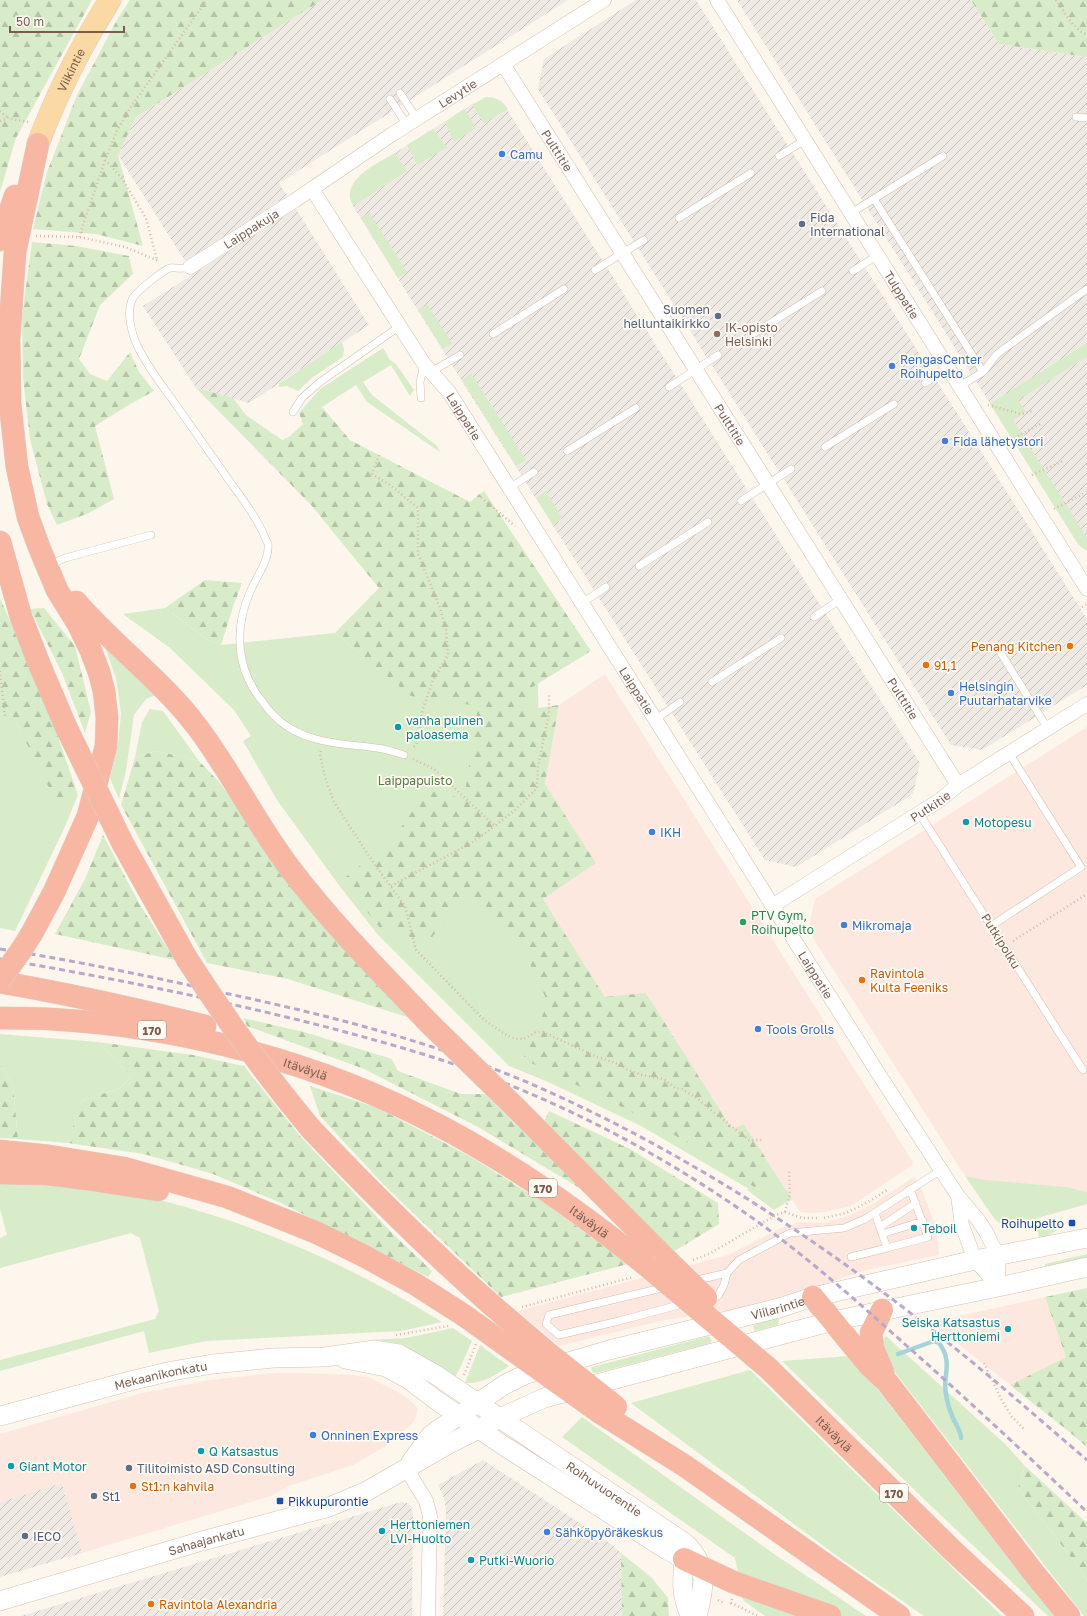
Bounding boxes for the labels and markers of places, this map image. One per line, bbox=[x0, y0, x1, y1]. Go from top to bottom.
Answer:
place label: Camu bbox=[510, 147, 543, 162]
marker: Camu bbox=[497, 149, 507, 159]
place label: Fida International bbox=[810, 210, 885, 239]
marker: Fida International bbox=[797, 219, 807, 229]
place label: Suomen helluntaikirkko bbox=[623, 302, 710, 331]
marker: Suomen helluntaikirkko bbox=[713, 311, 723, 321]
place label: IK-opisto Helsinki bbox=[725, 320, 778, 349]
marker: IK-opisto Helsinki bbox=[712, 329, 722, 339]
place label: RengasCenter Roihupelto bbox=[900, 352, 982, 381]
marker: RengasCenter Roihupelto bbox=[887, 361, 897, 371]
place label: Fida lähetystori bbox=[953, 434, 1044, 449]
marker: Fida lähetystori bbox=[940, 436, 950, 446]
place label: Penang Kitchen bbox=[971, 639, 1062, 654]
marker: Penang Kitchen bbox=[1065, 641, 1075, 651]
place label: 91,1 bbox=[934, 658, 957, 673]
marker: 91,1 bbox=[921, 660, 931, 670]
place label: Helsingin Puutarhatarvike bbox=[959, 679, 1052, 708]
marker: Helsingin Puutarhatarvike bbox=[946, 688, 956, 698]
place label: vanha puinen paloasema bbox=[406, 713, 483, 742]
marker: vanha puinen paloasema bbox=[393, 722, 403, 732]
place label: Motopesu bbox=[974, 815, 1031, 830]
marker: Motopesu bbox=[961, 817, 971, 827]
place label: IKH bbox=[660, 825, 681, 840]
marker: IKH bbox=[647, 827, 657, 837]
place label: PTV Gym, Roihupelto bbox=[751, 908, 814, 937]
marker: PTV Gym, Roihupelto bbox=[738, 917, 748, 927]
place label: Mikromaja bbox=[852, 918, 911, 933]
marker: Mikromaja bbox=[839, 920, 849, 930]
place label: Ravintola Kulta Feeniks bbox=[870, 966, 948, 995]
marker: Ravintola Kulta Feeniks bbox=[857, 975, 867, 985]
place label: Tools Grolls bbox=[766, 1022, 834, 1037]
marker: Tools Grolls bbox=[753, 1024, 763, 1034]
place label: Roihupelto bbox=[1001, 1216, 1064, 1231]
marker: Roihupelto bbox=[1067, 1218, 1077, 1228]
place label: Teboil bbox=[922, 1221, 957, 1236]
marker: Teboil bbox=[909, 1223, 919, 1233]
place label: Seiska Katsastus Herttoniemi bbox=[902, 1315, 1000, 1344]
marker: Seiska Katsastus Herttoniemi bbox=[1003, 1324, 1013, 1334]
place label: Onninen Express bbox=[321, 1428, 418, 1443]
marker: Onninen Express bbox=[308, 1430, 318, 1440]
place label: Q Katsastus bbox=[209, 1444, 278, 1459]
marker: Q Katsastus bbox=[196, 1446, 206, 1456]
place label: Giant Motor bbox=[19, 1459, 87, 1474]
marker: Giant Motor bbox=[6, 1461, 16, 1471]
place label: Tilitoimisto ASD Consulting bbox=[137, 1461, 295, 1476]
marker: Tilitoimisto ASD Consulting bbox=[124, 1463, 134, 1473]
place label: St1:n kahvila bbox=[141, 1479, 214, 1494]
marker: St1:n kahvila bbox=[128, 1481, 138, 1491]
place label: St1 bbox=[102, 1489, 120, 1504]
marker: St1 bbox=[89, 1491, 99, 1501]
place label: Pikkupurontie bbox=[288, 1494, 369, 1509]
marker: Pikkupurontie bbox=[275, 1496, 285, 1506]
place label: Herttoniemen LVI-Huolto bbox=[390, 1517, 470, 1546]
place label: Sähköpyöräkeskus bbox=[555, 1525, 663, 1540]
marker: Herttoniemen LVI-Huolto bbox=[377, 1526, 387, 1536]
marker: Sähköpyöräkeskus bbox=[542, 1527, 552, 1537]
place label: IECO bbox=[33, 1529, 61, 1544]
marker: IECO bbox=[20, 1531, 30, 1541]
place label: Putki-Wuorio bbox=[479, 1553, 554, 1568]
marker: Putki-Wuorio bbox=[466, 1555, 476, 1565]
place label: Ravintola Alexandria bbox=[159, 1597, 277, 1612]
marker: Ravintola Alexandria bbox=[146, 1599, 156, 1609]

